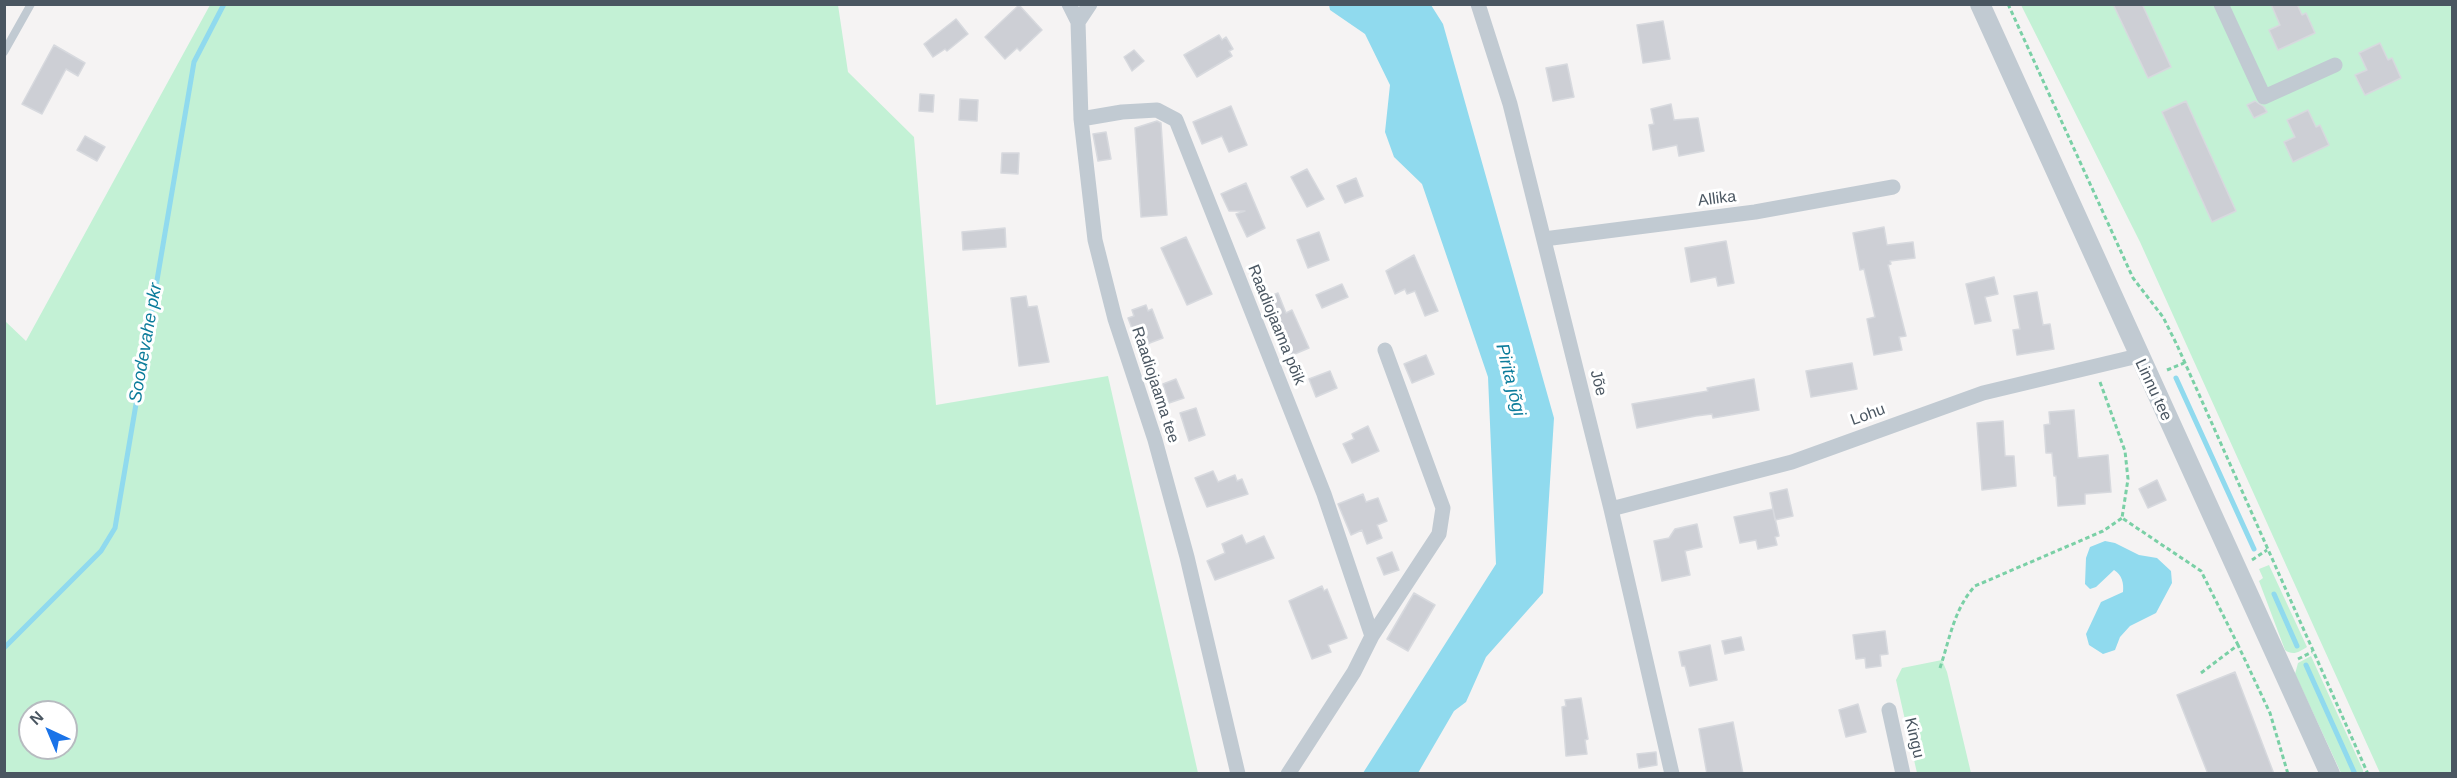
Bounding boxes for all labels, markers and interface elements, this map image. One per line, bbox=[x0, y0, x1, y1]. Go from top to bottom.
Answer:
street label: Allika bbox=[1697, 187, 1737, 211]
street label: Raadiojaama põik bbox=[1243, 262, 1309, 388]
water label: Soodevahe pkr bbox=[125, 282, 167, 404]
street label: Raadiojaama tee bbox=[1127, 325, 1183, 445]
water label: Pirita jõgi bbox=[1491, 341, 1529, 419]
street label: Linnu tee bbox=[2130, 356, 2176, 424]
street label: Jõe bbox=[1586, 368, 1610, 398]
street label: Lohu bbox=[1848, 400, 1888, 430]
north arrow bbox=[18, 700, 78, 760]
text: N bbox=[26, 708, 47, 728]
street label: Kingu bbox=[1900, 716, 1928, 760]

